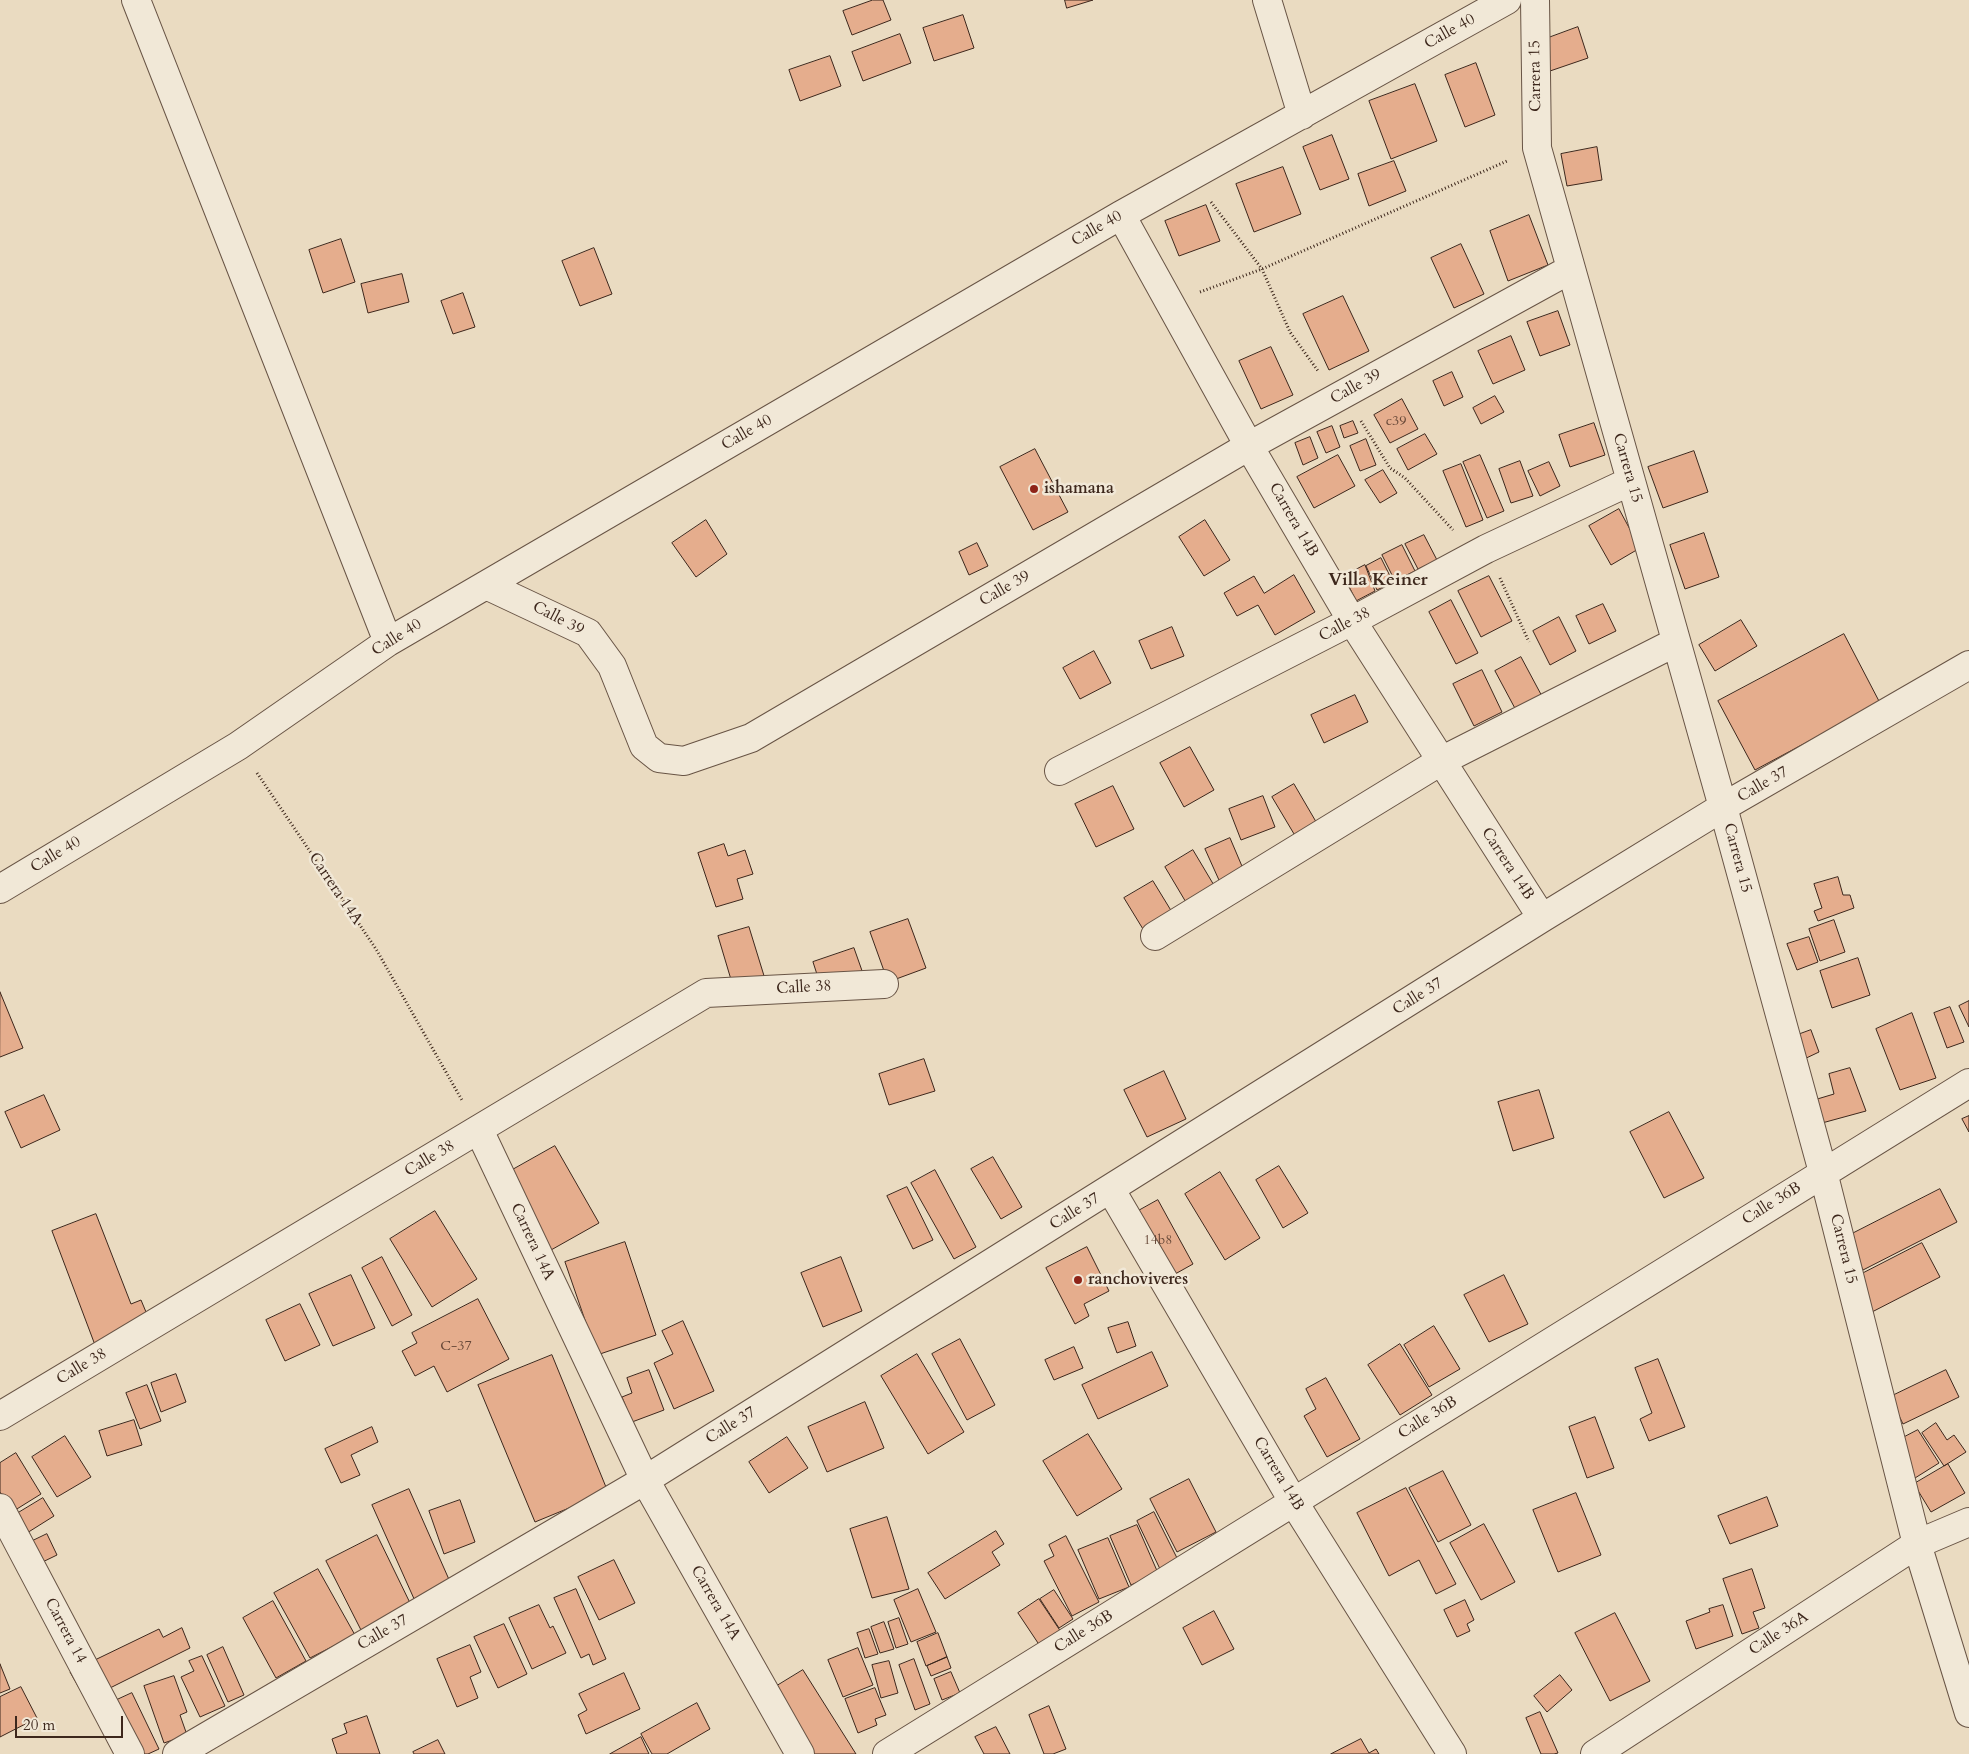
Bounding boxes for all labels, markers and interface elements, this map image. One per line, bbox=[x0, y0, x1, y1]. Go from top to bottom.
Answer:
street label: Calle 40 bbox=[1421, 10, 1479, 54]
street label: Carrera 15 bbox=[1526, 40, 1546, 112]
street label: Calle 40 bbox=[1068, 207, 1126, 251]
street label: Calle 39 bbox=[1327, 365, 1385, 409]
street label: Calle 40 bbox=[718, 411, 776, 455]
house number: c39 bbox=[1386, 414, 1406, 430]
street label: Carrera 15 bbox=[1608, 431, 1646, 505]
place label: ishamana bbox=[1044, 479, 1114, 499]
street label: Carrera 14B bbox=[1264, 480, 1322, 560]
marker: ishamana bbox=[1028, 483, 1040, 495]
street label: Calle 39 bbox=[976, 567, 1034, 611]
district label: Villa Keiner bbox=[1328, 570, 1428, 592]
street label: Calle 39 bbox=[529, 598, 587, 640]
street label: Calle 38 bbox=[1316, 604, 1374, 646]
street label: Calle 40 bbox=[368, 615, 426, 661]
street label: Calle 37 bbox=[1734, 763, 1792, 807]
street label: Carrera 15 bbox=[1718, 821, 1756, 895]
street label: Carrera 14B bbox=[1477, 824, 1537, 904]
street label: Calle 40 bbox=[27, 833, 85, 877]
street label: Carrera 14A bbox=[304, 849, 366, 929]
street label: Calle 37 bbox=[1389, 974, 1447, 1020]
street label: Calle 38 bbox=[776, 977, 832, 999]
street label: Calle 38 bbox=[401, 1137, 459, 1181]
street label: Calle 36B bbox=[1739, 1178, 1805, 1230]
street label: Calle 37 bbox=[1046, 1189, 1104, 1235]
street label: Carrera 14A bbox=[506, 1200, 558, 1284]
street label: Carrera 15 bbox=[1825, 1212, 1861, 1286]
house number: 14b8 bbox=[1143, 1233, 1173, 1249]
place label: ranchoviveres bbox=[1088, 1270, 1188, 1290]
marker: ranchoviveres bbox=[1072, 1274, 1084, 1286]
house number: C-37 bbox=[440, 1339, 472, 1355]
street label: Calle 38 bbox=[53, 1345, 111, 1389]
street label: Calle 36B bbox=[1395, 1392, 1461, 1444]
street label: Calle 37 bbox=[702, 1403, 760, 1449]
street label: Carrera 14B bbox=[1249, 1434, 1307, 1514]
street label: Carrera 14A bbox=[686, 1562, 744, 1644]
street label: Carrera 14 bbox=[40, 1595, 90, 1667]
street label: Calle 36B bbox=[1051, 1606, 1117, 1658]
street label: Calle 36A bbox=[1746, 1608, 1812, 1660]
street label: Calle 37 bbox=[354, 1611, 412, 1655]
scale bar bbox=[18, 1706, 125, 1738]
text: 20 m bbox=[23, 1715, 55, 1735]

